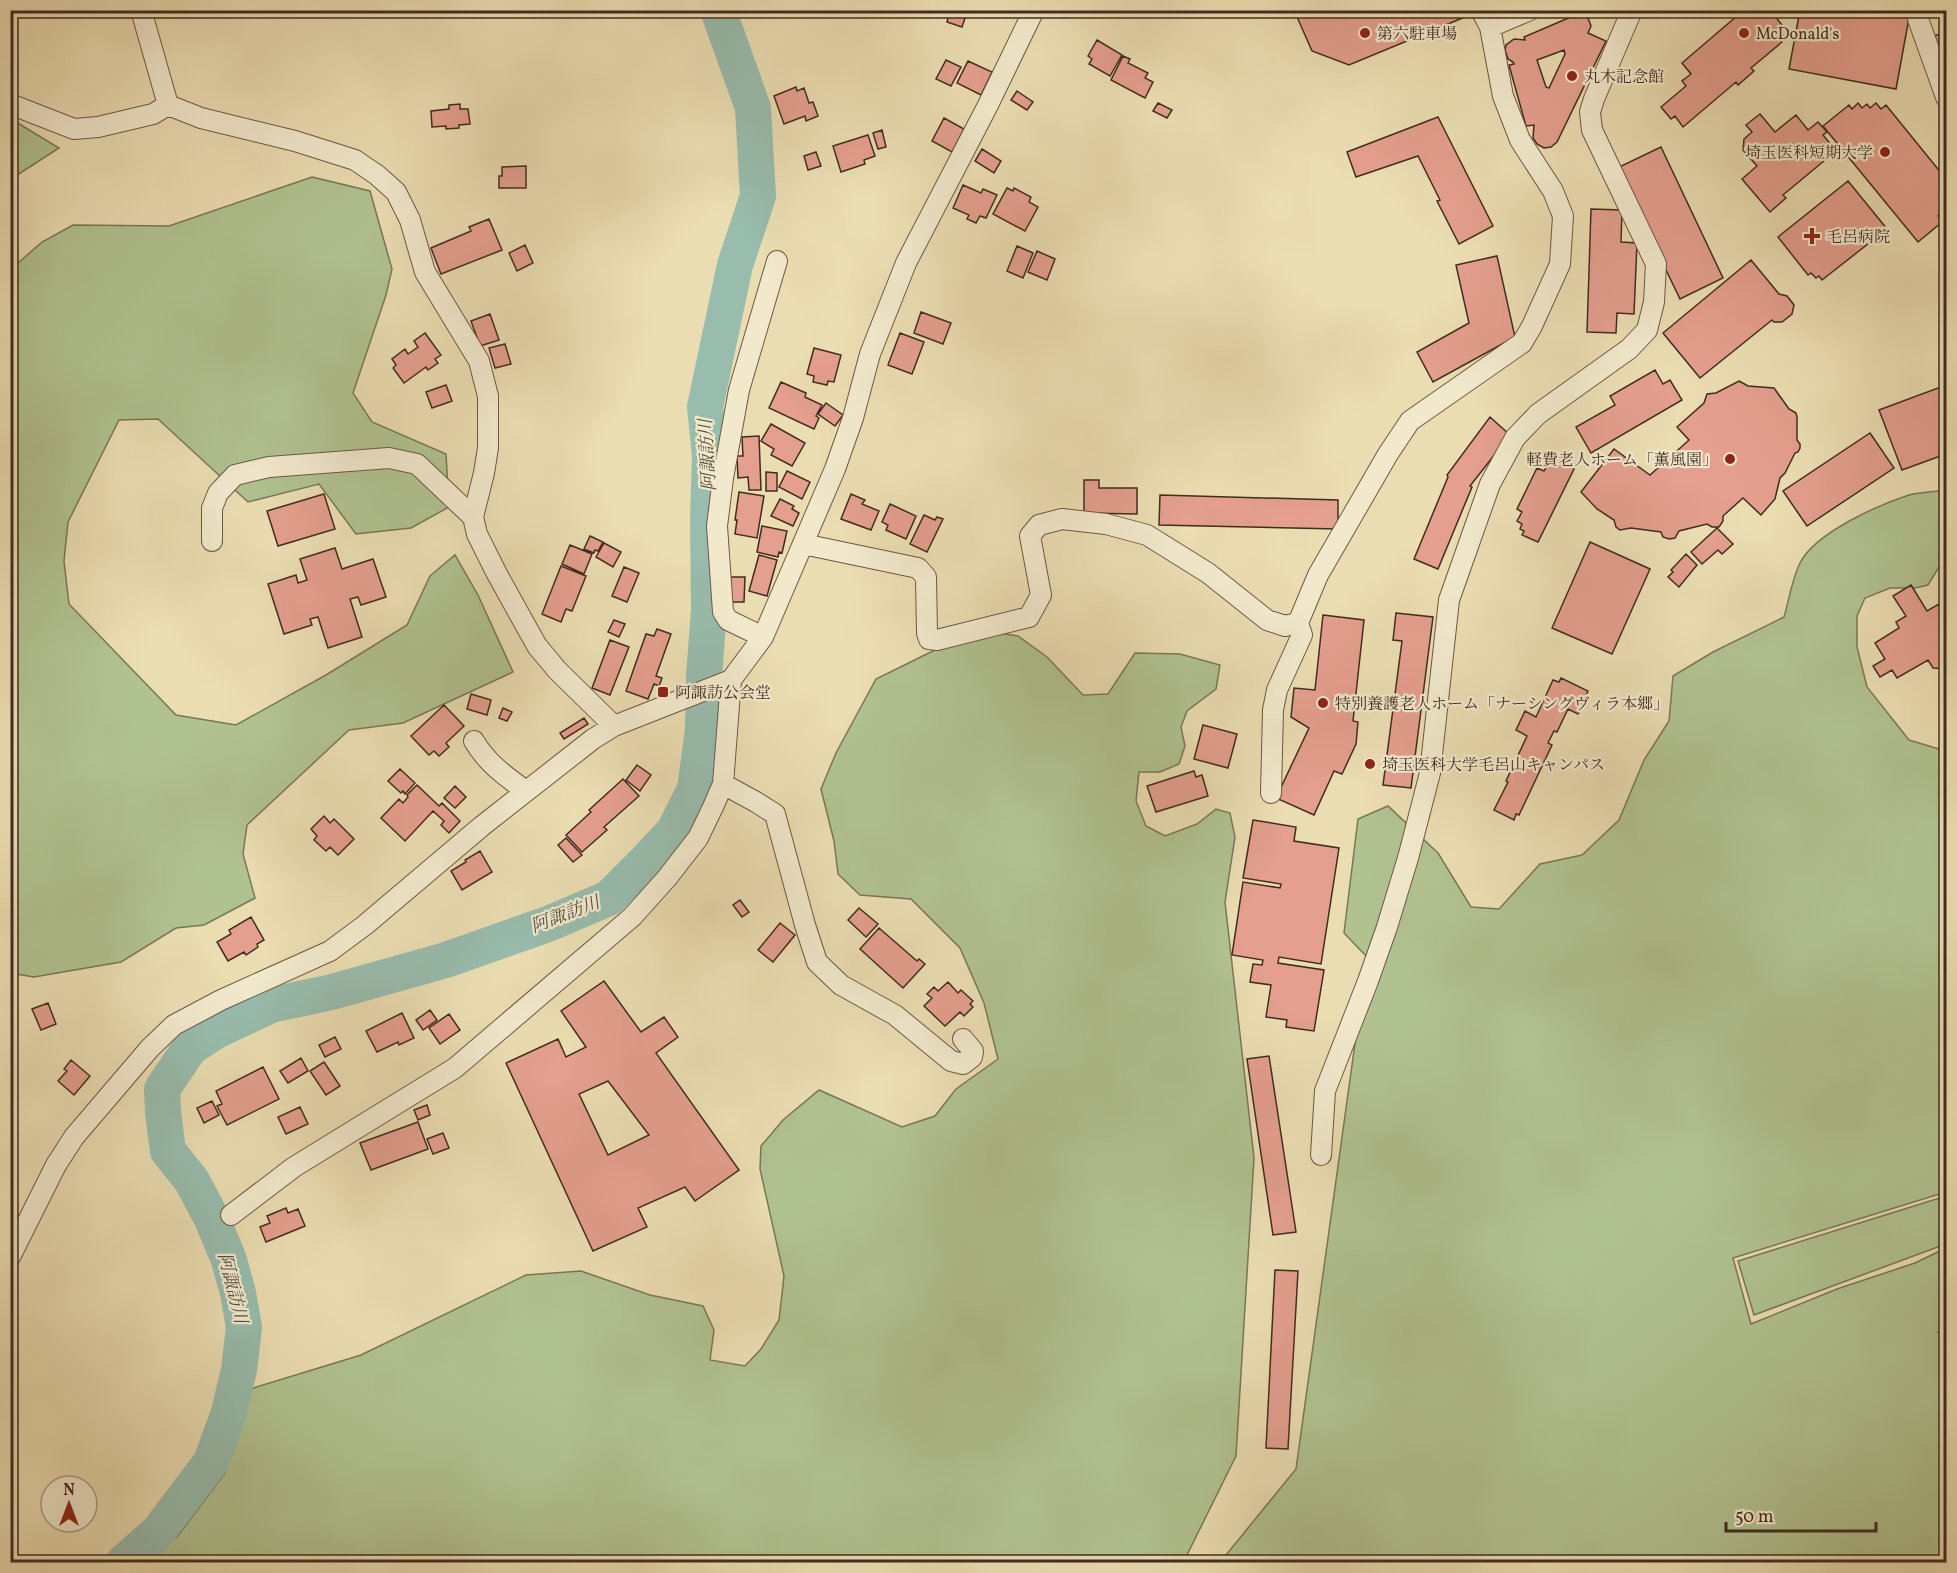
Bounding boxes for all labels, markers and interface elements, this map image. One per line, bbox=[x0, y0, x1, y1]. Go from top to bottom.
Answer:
place label: 第六駐車場 bbox=[1377, 24, 1457, 46]
place label: McDonald's bbox=[1756, 24, 1839, 46]
marker: 第六駐車場 bbox=[1358, 26, 1372, 40]
marker: McDonald's bbox=[1737, 26, 1751, 40]
place label: 丸木記念館 bbox=[1584, 67, 1664, 89]
marker: 丸木記念館 bbox=[1565, 69, 1579, 83]
place label: 埼玉医科短期大学 bbox=[1745, 143, 1873, 165]
marker: 埼玉医科短期大学 bbox=[1878, 145, 1892, 159]
marker: 毛呂病院 bbox=[1803, 227, 1821, 245]
place label: 毛呂病院 bbox=[1826, 227, 1890, 249]
water label: 阿諏訪川 bbox=[694, 416, 723, 492]
place label: 軽費老人ホーム「薫風園」 bbox=[1526, 450, 1718, 472]
marker: 軽費老人ホーム「薫風園」 bbox=[1723, 452, 1737, 466]
place label: 阿諏訪公会堂 bbox=[675, 683, 771, 705]
marker: 阿諏訪公会堂 bbox=[656, 685, 670, 699]
place label: 特別養護老人ホーム「ナーシングヴィラ本郷」 bbox=[1335, 694, 1669, 716]
marker: 特別養護老人ホーム「ナーシングヴィラ本郷」 bbox=[1316, 696, 1330, 710]
place label: 埼玉医科大学毛呂山キャンパス bbox=[1382, 755, 1605, 777]
marker: 埼玉医科大学毛呂山キャンパス bbox=[1363, 757, 1377, 771]
water label: 阿諏訪川 bbox=[527, 890, 605, 940]
water label: 阿諏訪川 bbox=[211, 1250, 253, 1328]
north arrow bbox=[39, 1474, 99, 1534]
text: N bbox=[63, 1480, 75, 1502]
scale bar bbox=[1726, 1495, 1876, 1533]
text: 50 m bbox=[1735, 1505, 1774, 1530]

